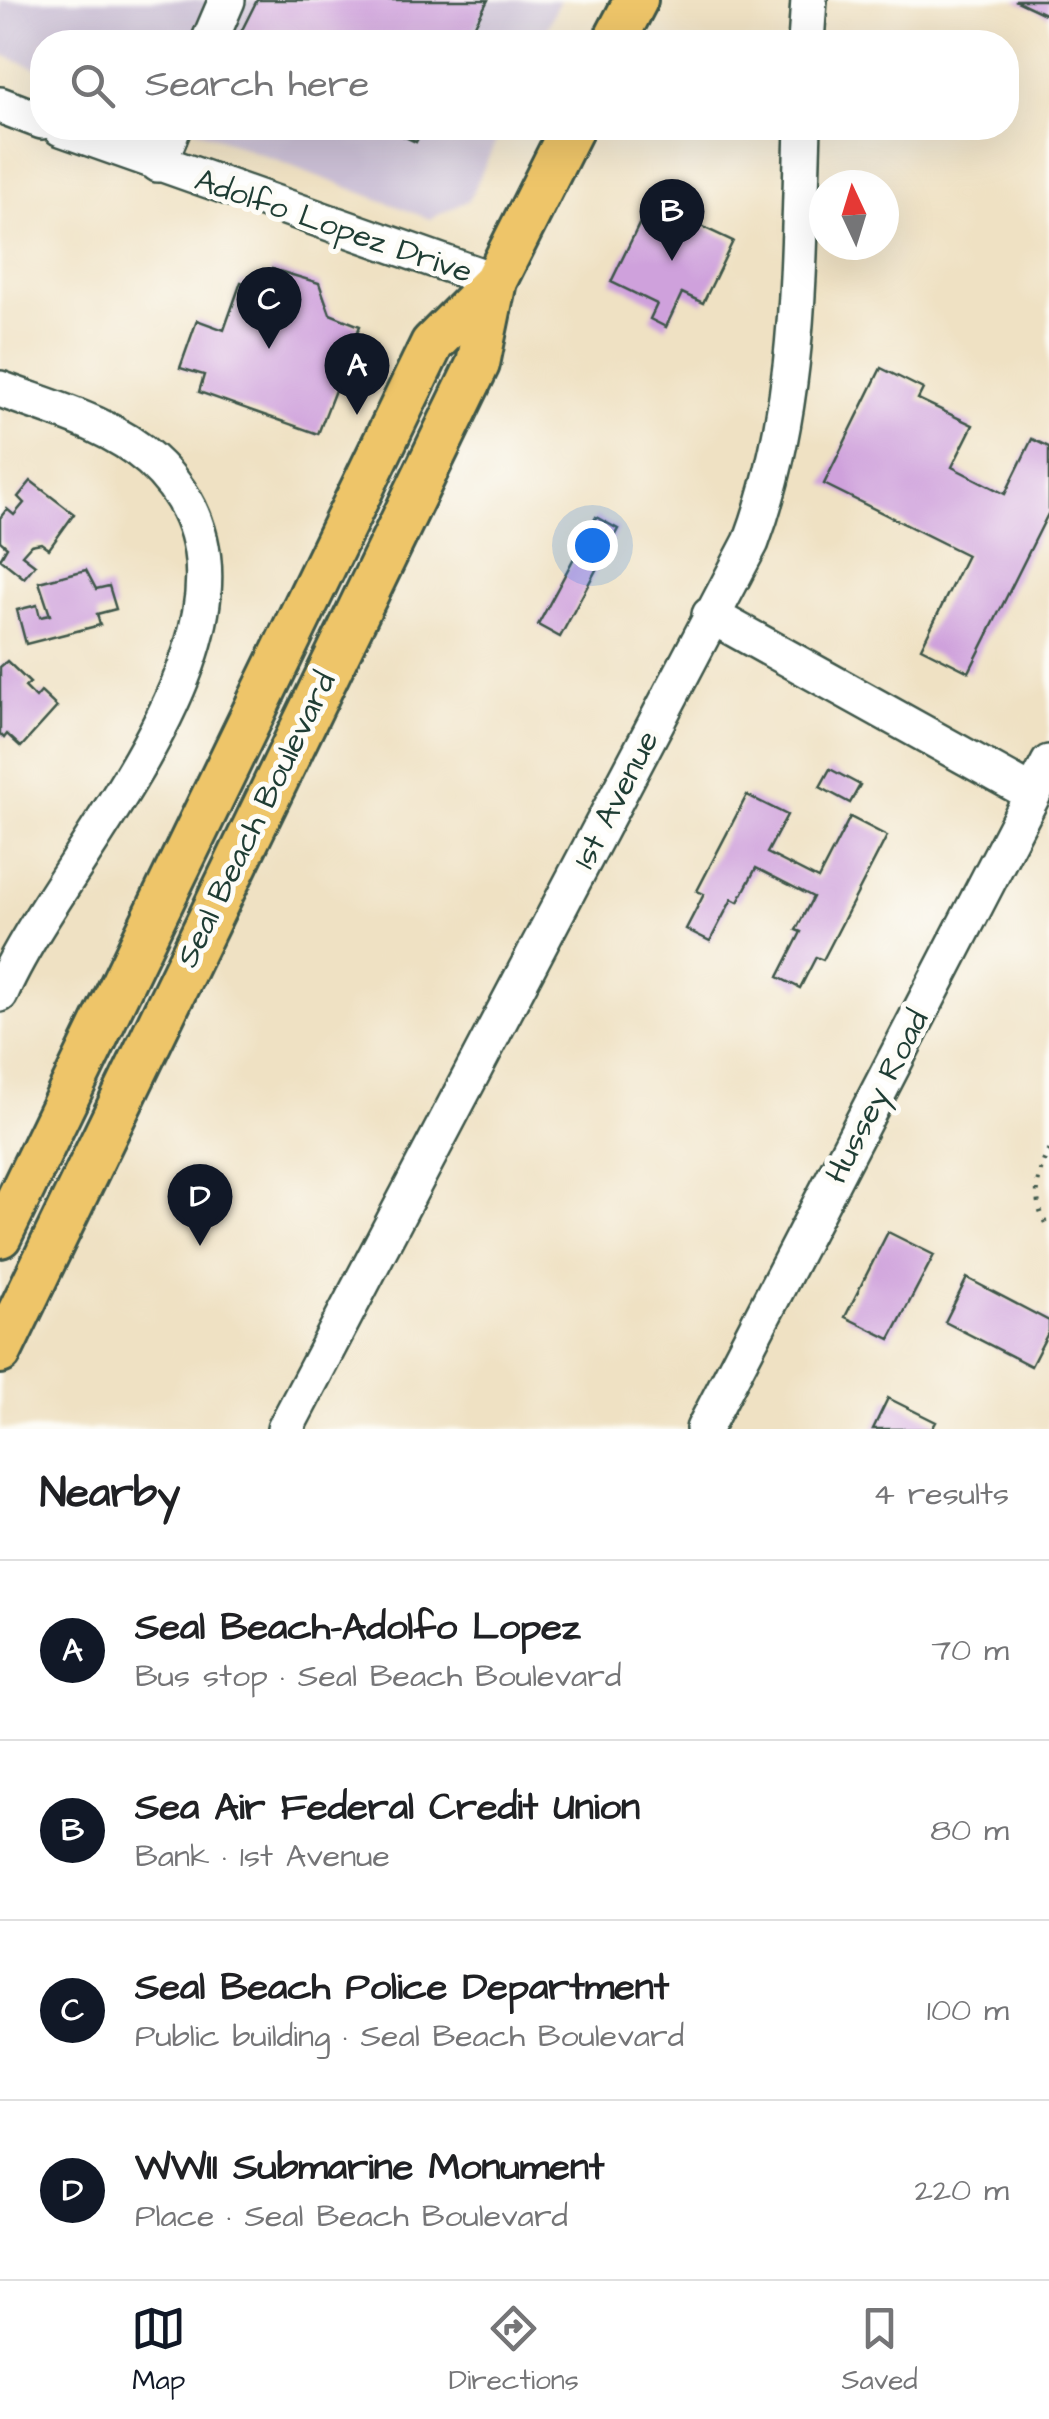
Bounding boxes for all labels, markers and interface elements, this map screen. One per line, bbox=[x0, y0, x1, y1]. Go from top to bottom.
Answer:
search box bbox=[30, 30, 1019, 140]
icon: search bbox=[65, 58, 120, 113]
text: Search here bbox=[145, 59, 369, 111]
street label: Adolfo Lopez Drive bbox=[189, 158, 478, 295]
north arrow bbox=[809, 170, 899, 260]
pin: B bbox=[640, 178, 704, 261]
pin: C bbox=[236, 266, 302, 349]
pin: A bbox=[324, 332, 390, 415]
your location bbox=[567, 520, 618, 571]
street label: Seal Beach Boulevard bbox=[165, 664, 347, 975]
street label: 1st Avenue bbox=[562, 723, 670, 877]
street label: Hussey Road bbox=[814, 1002, 940, 1191]
pin: D bbox=[168, 1164, 232, 1246]
text: Nearby bbox=[40, 1465, 180, 1523]
text: 4 results bbox=[873, 1472, 1009, 1517]
text: Seal Beach-Adolfo Lopez bbox=[135, 1602, 581, 1654]
text: A bbox=[62, 1628, 83, 1673]
text: 70 m bbox=[931, 1628, 1009, 1673]
text: Bus stop · Seal Beach Boulevard bbox=[135, 1654, 621, 1699]
text: Sea Air Federal Credit Union bbox=[135, 1782, 640, 1834]
text: B bbox=[61, 1808, 84, 1853]
text: 80 m bbox=[930, 1808, 1009, 1853]
text: Bank · 1st Avenue bbox=[135, 1834, 390, 1879]
text: Seal Beach Police Department bbox=[135, 1962, 669, 2014]
text: C bbox=[61, 1988, 84, 2033]
text: 100 m bbox=[927, 1988, 1009, 2033]
text: Public building · Seal Beach Boulevard bbox=[135, 2014, 684, 2059]
text: WWII Submarine Monument bbox=[135, 2142, 604, 2194]
text: D bbox=[62, 2168, 83, 2213]
text: 220 m bbox=[914, 2168, 1009, 2213]
text: Place · Seal Beach Boulevard bbox=[135, 2194, 568, 2239]
tab: Map bbox=[131, 2301, 186, 2400]
tab: Directions bbox=[449, 2301, 579, 2400]
tab: Saved bbox=[841, 2301, 918, 2400]

